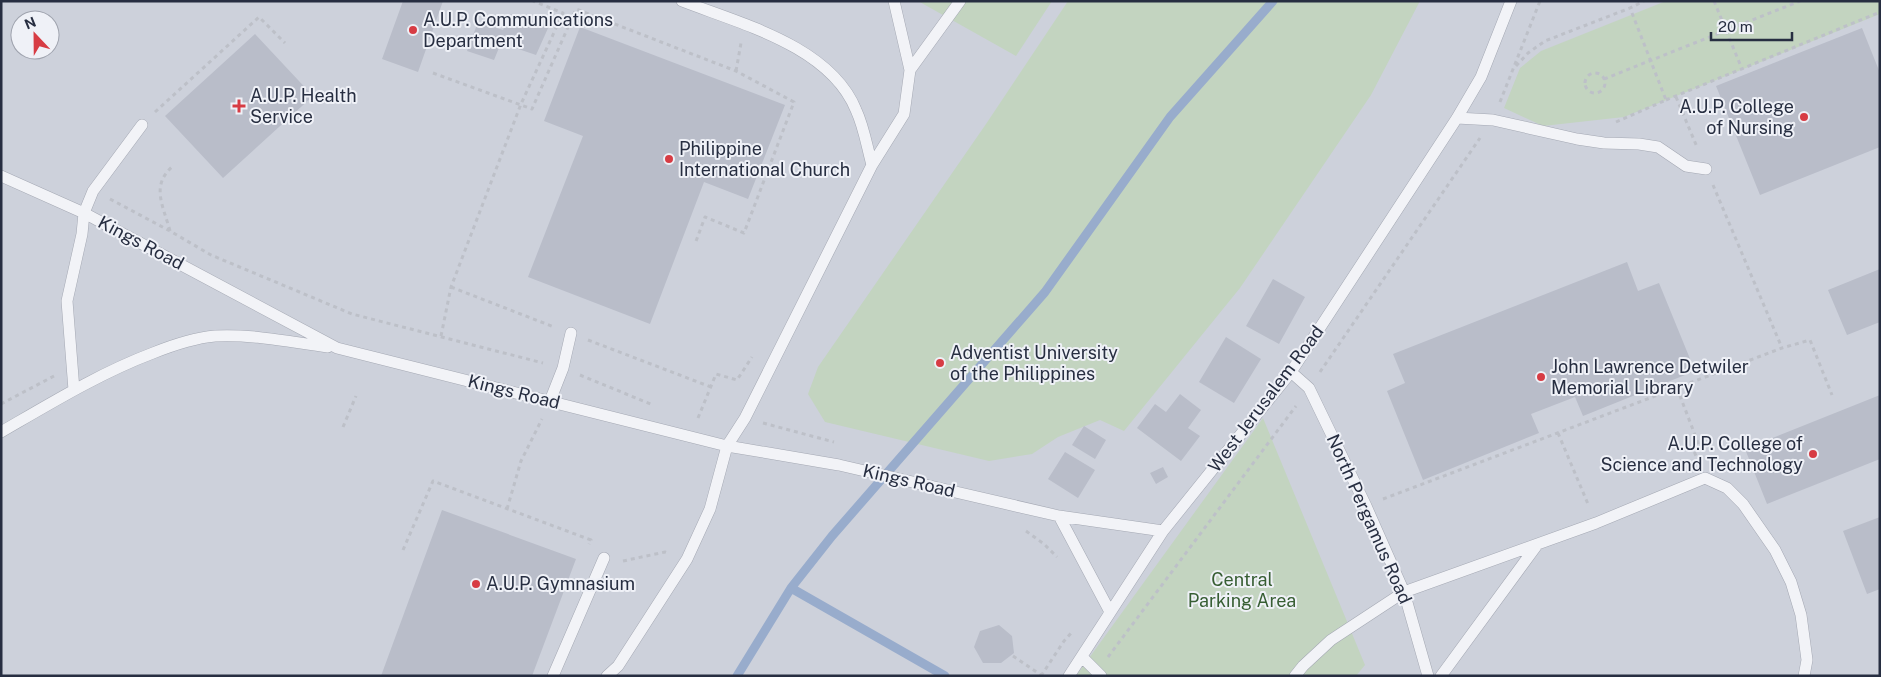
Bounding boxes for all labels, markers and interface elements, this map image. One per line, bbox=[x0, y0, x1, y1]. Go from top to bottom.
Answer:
place label: A.U.P. Communications Department bbox=[423, 9, 613, 51]
north arrow bbox=[10, 10, 60, 60]
scale bar bbox=[1711, 10, 1792, 42]
text: N bbox=[22, 13, 38, 32]
text: 20 m bbox=[1718, 18, 1753, 35]
marker: A.U.P. Communications Department bbox=[407, 24, 419, 36]
place label: A.U.P. Health Service bbox=[250, 85, 357, 127]
place label: A.U.P. College of Nursing bbox=[1679, 96, 1794, 138]
marker: A.U.P. Health Service bbox=[232, 99, 246, 113]
marker: A.U.P. College of Nursing bbox=[1798, 111, 1810, 123]
place label: Philippine International Church bbox=[679, 138, 850, 180]
marker: Philippine International Church bbox=[663, 153, 675, 165]
street label: Kings Road bbox=[95, 211, 188, 274]
street label: West Jerusalem Road bbox=[1204, 321, 1328, 476]
place label: Adventist University of the Philippines bbox=[950, 342, 1118, 384]
place label: John Lawrence Detwiler Memorial Library bbox=[1551, 356, 1749, 398]
marker: Adventist University of the Philippines bbox=[934, 357, 946, 369]
street label: Kings Road bbox=[466, 370, 562, 413]
marker: John Lawrence Detwiler Memorial Library bbox=[1535, 371, 1547, 383]
street label: North Pergamus Road bbox=[1323, 431, 1416, 607]
place label: A.U.P. College of Science and Technology bbox=[1600, 433, 1803, 475]
marker: A.U.P. College of Science and Technology bbox=[1807, 448, 1819, 460]
street label: Kings Road bbox=[861, 460, 957, 501]
park label: Central Parking Area bbox=[1188, 569, 1296, 611]
place label: A.U.P. Gymnasium bbox=[486, 573, 635, 594]
marker: A.U.P. Gymnasium bbox=[470, 578, 482, 590]

